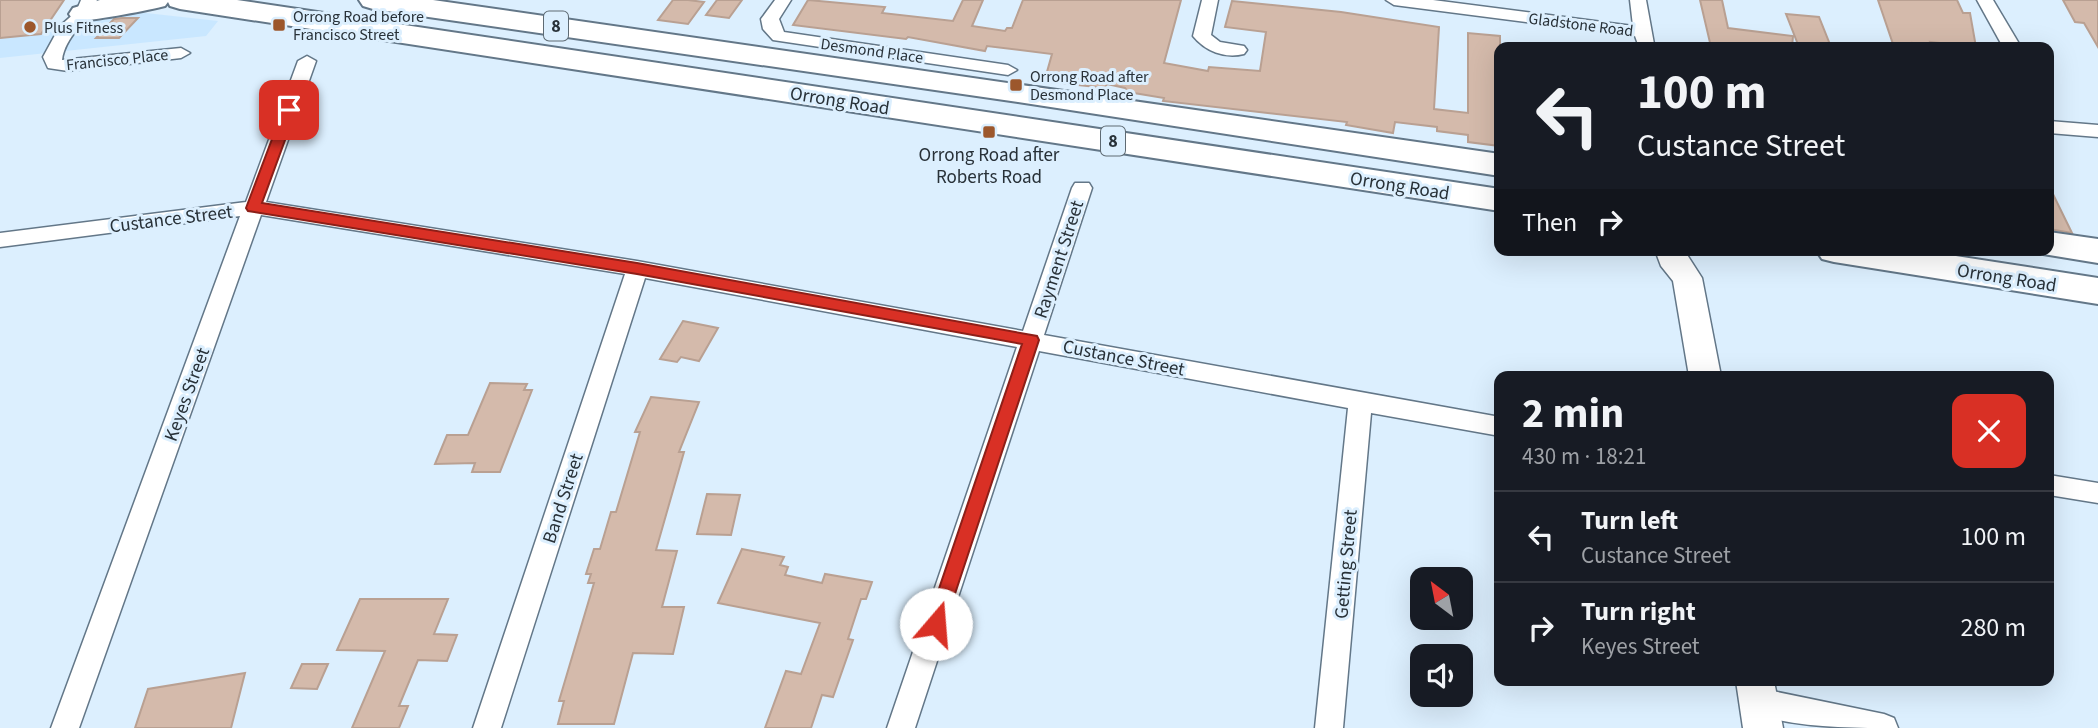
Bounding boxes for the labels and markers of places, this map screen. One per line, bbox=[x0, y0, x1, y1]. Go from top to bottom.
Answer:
place label: Orrong Road before Francisco Street bbox=[293, 6, 424, 46]
place label: Plus Fitness bbox=[44, 17, 123, 39]
marker: Orrong Road before Francisco Street bbox=[271, 17, 287, 33]
marker: Plus Fitness bbox=[22, 19, 38, 35]
place label: Orrong Road after Desmond Place bbox=[1030, 66, 1149, 106]
marker: Orrong Road after Desmond Place bbox=[1008, 77, 1024, 93]
pin bbox=[259, 80, 319, 140]
marker: Orrong Road after Roberts Road bbox=[981, 124, 997, 140]
place label: Orrong Road after Roberts Road bbox=[919, 142, 1060, 191]

